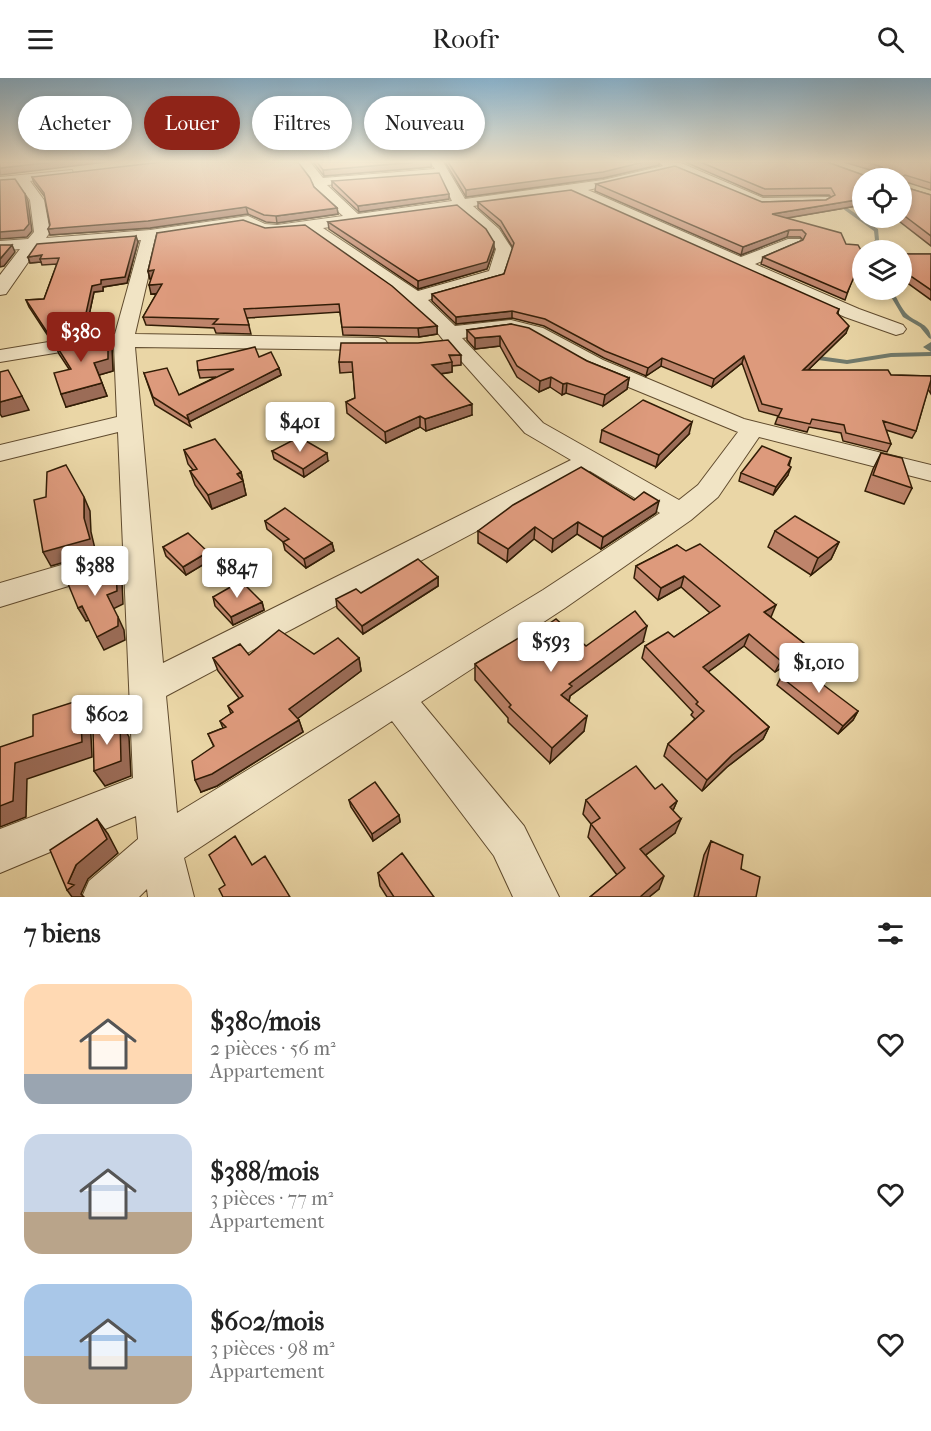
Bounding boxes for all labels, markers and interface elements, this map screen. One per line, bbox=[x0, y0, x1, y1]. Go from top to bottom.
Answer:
icon: menu bbox=[24, 23, 57, 56]
text: Roofr bbox=[432, 23, 499, 55]
icon: search bbox=[874, 23, 907, 56]
chip: Acheter bbox=[18, 96, 132, 150]
chip: Louer bbox=[144, 96, 240, 150]
chip: Filtres bbox=[252, 96, 352, 150]
chip: Nouveau bbox=[364, 96, 485, 150]
map controls bbox=[852, 168, 912, 300]
button: locate bbox=[852, 168, 912, 228]
button: layers bbox=[852, 240, 912, 300]
pin: $380 bbox=[45, 312, 117, 363]
text: $380 bbox=[61, 320, 101, 343]
pin: $401 bbox=[264, 402, 336, 453]
text: $401 bbox=[280, 410, 320, 433]
pin: $388 bbox=[59, 546, 131, 597]
pin: $847 bbox=[201, 548, 273, 599]
text: $388 bbox=[75, 554, 115, 577]
text: $847 bbox=[216, 556, 258, 579]
pin: $593 bbox=[515, 622, 587, 673]
text: $593 bbox=[532, 630, 570, 653]
pin: $1,010 bbox=[770, 643, 868, 694]
text: $1,010 bbox=[793, 651, 845, 674]
pin: $602 bbox=[71, 695, 143, 746]
text: $602 bbox=[85, 703, 129, 726]
icon: filters bbox=[874, 917, 907, 950]
text: 7 biens bbox=[24, 918, 101, 949]
text: $380/mois bbox=[210, 1006, 321, 1037]
icon: home bbox=[72, 1008, 144, 1080]
icon: heart bbox=[874, 1028, 907, 1061]
text: 2 pièces · 56 m² bbox=[210, 1037, 336, 1060]
text: Appartement bbox=[210, 1060, 325, 1083]
text: $388/mois bbox=[210, 1156, 319, 1187]
icon: home bbox=[72, 1158, 144, 1230]
icon: heart bbox=[874, 1178, 907, 1211]
text: 3 pièces · 77 m² bbox=[210, 1187, 333, 1210]
text: Appartement bbox=[210, 1210, 325, 1233]
text: $602/mois bbox=[210, 1306, 324, 1337]
icon: home bbox=[72, 1308, 144, 1380]
icon: heart bbox=[874, 1328, 907, 1361]
text: 3 pièces · 98 m² bbox=[210, 1337, 335, 1360]
text: Appartement bbox=[210, 1360, 325, 1383]

